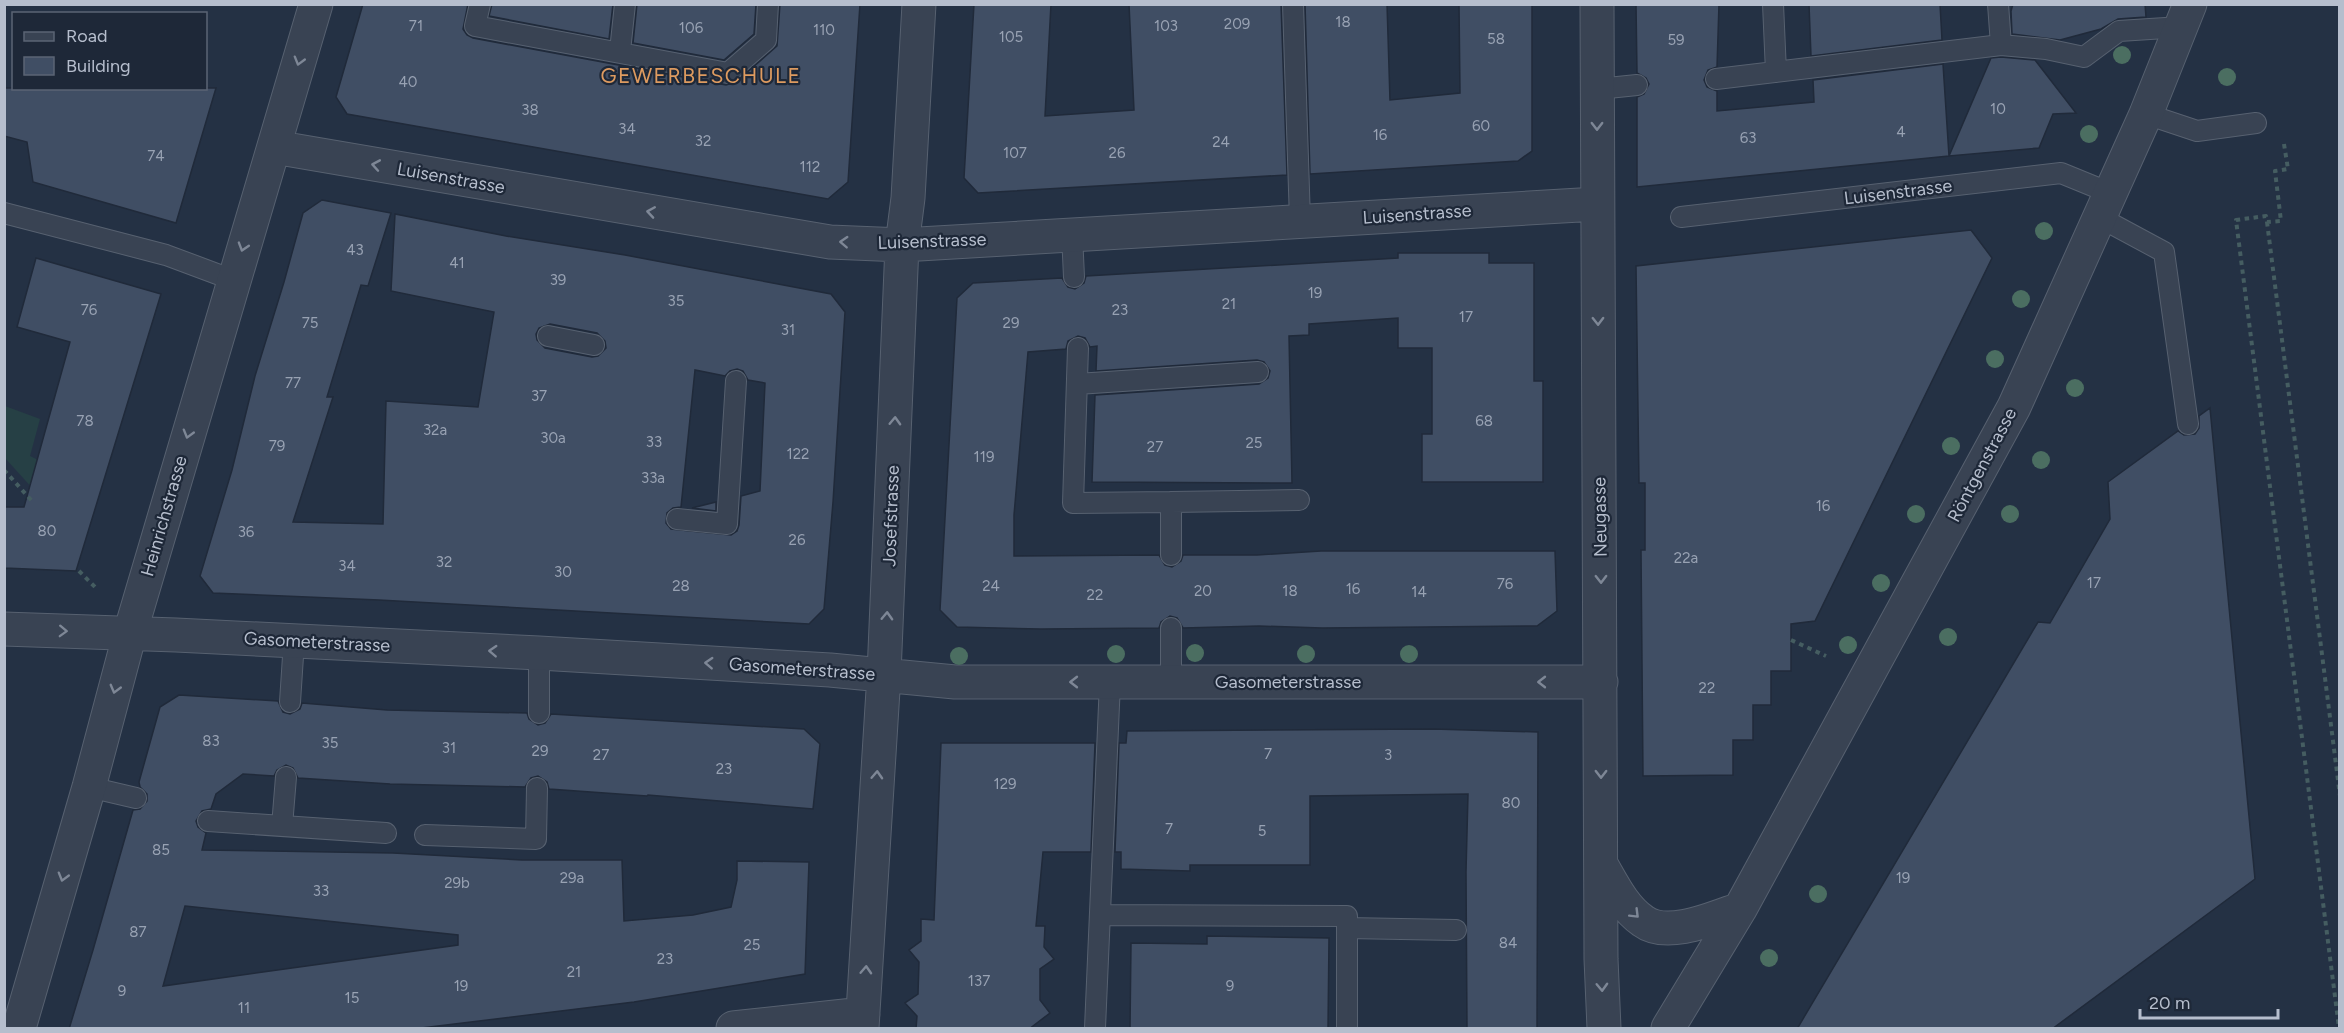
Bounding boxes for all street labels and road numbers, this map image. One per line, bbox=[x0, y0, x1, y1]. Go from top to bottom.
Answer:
street label: Luisenstrasse bbox=[395, 158, 507, 198]
street label: Luisenstrasse bbox=[1843, 174, 1954, 210]
street label: Luisenstrasse bbox=[1362, 199, 1472, 229]
street label: Luisenstrasse bbox=[877, 228, 987, 254]
street label: Röntgenstrasse bbox=[1943, 404, 2021, 526]
street label: Heinrichstrasse bbox=[136, 453, 192, 579]
street label: Josefstrasse bbox=[878, 465, 904, 567]
street label: Neugasse bbox=[1588, 477, 1612, 557]
street label: Gasometerstrasse bbox=[243, 627, 391, 657]
street label: Gasometerstrasse bbox=[728, 653, 876, 685]
street label: Gasometerstrasse bbox=[1215, 671, 1361, 693]

